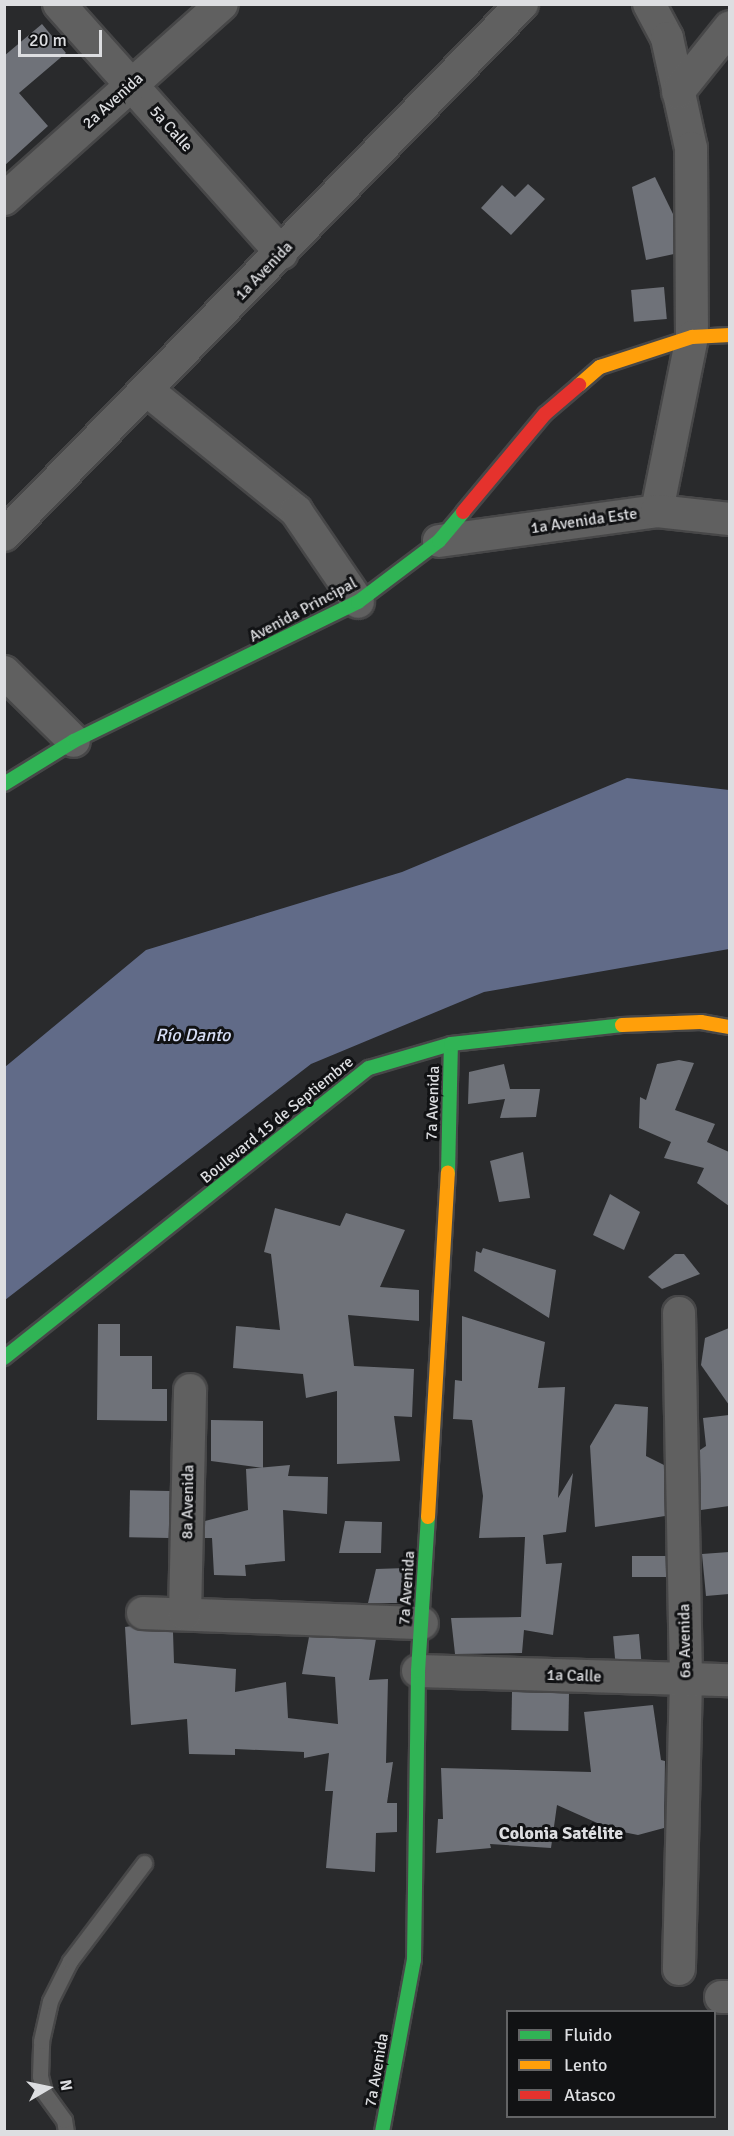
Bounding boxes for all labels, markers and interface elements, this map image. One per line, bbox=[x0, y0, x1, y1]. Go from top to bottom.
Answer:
scale bar bbox=[21, 18, 105, 56]
text: 20 m bbox=[29, 29, 67, 51]
street label: 2a Avenida bbox=[79, 69, 147, 133]
street label: 5a Calle bbox=[145, 102, 197, 156]
street label: 1a Avenida bbox=[231, 238, 297, 304]
street label: 1a Avenida Este bbox=[529, 504, 639, 538]
street label: Avenida Principal bbox=[246, 574, 360, 646]
water label: Río Danto bbox=[156, 1024, 230, 1046]
street label: Boulevard 15 de Septiembre bbox=[197, 1052, 357, 1188]
street label: 7a Avenida bbox=[422, 1065, 444, 1141]
street label: 8a Avenida bbox=[178, 1465, 198, 1539]
street label: 7a Avenida bbox=[395, 1550, 419, 1626]
street label: 6a Avenida bbox=[675, 1604, 695, 1678]
street label: 1a Calle bbox=[546, 1665, 602, 1687]
district label: Colonia Satélite bbox=[499, 1822, 623, 1844]
legend bbox=[506, 2010, 716, 2118]
text: Fluido bbox=[564, 2024, 612, 2046]
street label: 7a Avenida bbox=[361, 2032, 393, 2108]
text: Lento bbox=[564, 2054, 607, 2076]
north arrow bbox=[18, 2058, 78, 2118]
text: N bbox=[55, 2078, 77, 2092]
text: Atasco bbox=[564, 2084, 616, 2106]

